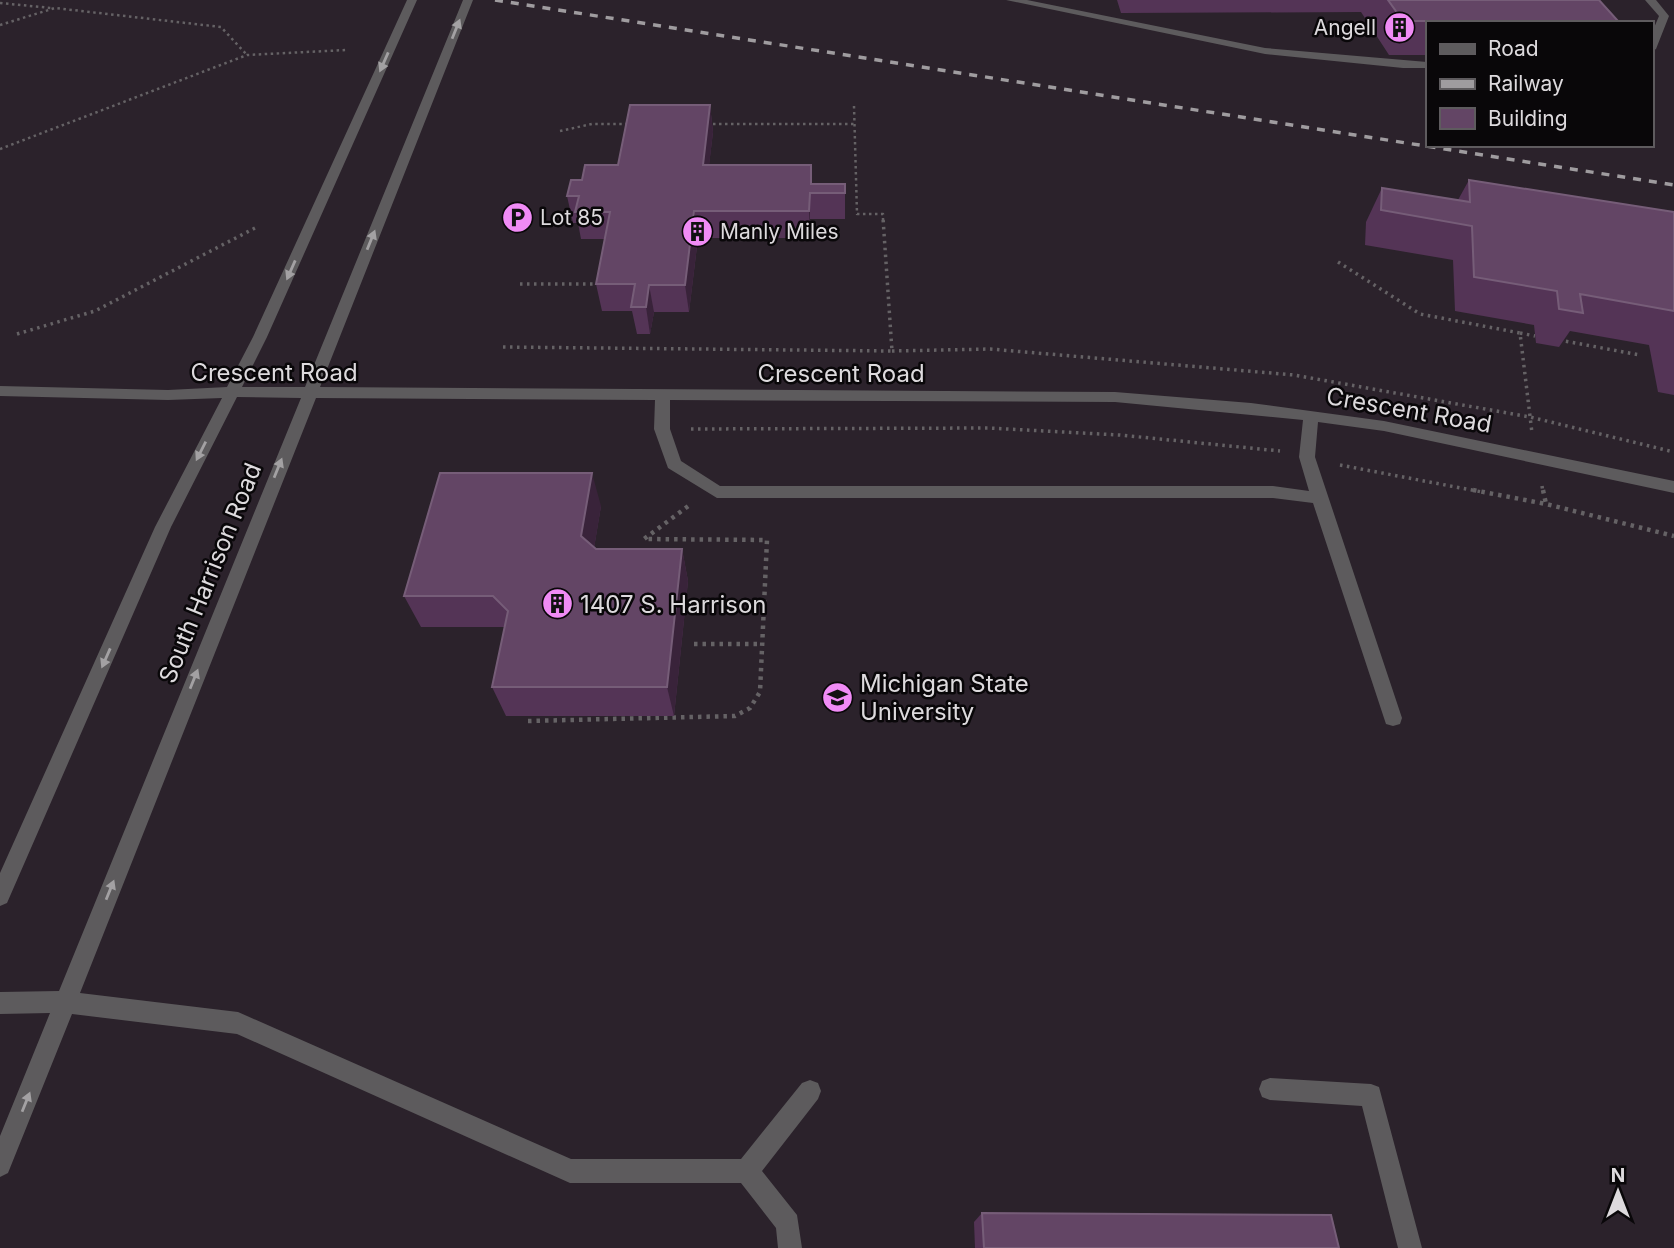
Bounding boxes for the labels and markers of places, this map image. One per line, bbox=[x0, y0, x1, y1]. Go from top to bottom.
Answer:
building icon: Angell bbox=[1382, 10, 1416, 44]
place label: Angell bbox=[1314, 15, 1376, 40]
parking icon: Lot 85 bbox=[500, 200, 534, 234]
place label: Lot 85 bbox=[540, 205, 603, 230]
building icon: Manly Miles bbox=[680, 214, 714, 248]
place label: Manly Miles bbox=[720, 219, 839, 244]
building icon: 1407 S. Harrison bbox=[540, 587, 574, 621]
place label: 1407 S. Harrison bbox=[580, 590, 767, 619]
place label: Michigan State University bbox=[860, 669, 1029, 726]
school or university icon: Michigan State University bbox=[820, 680, 854, 714]

